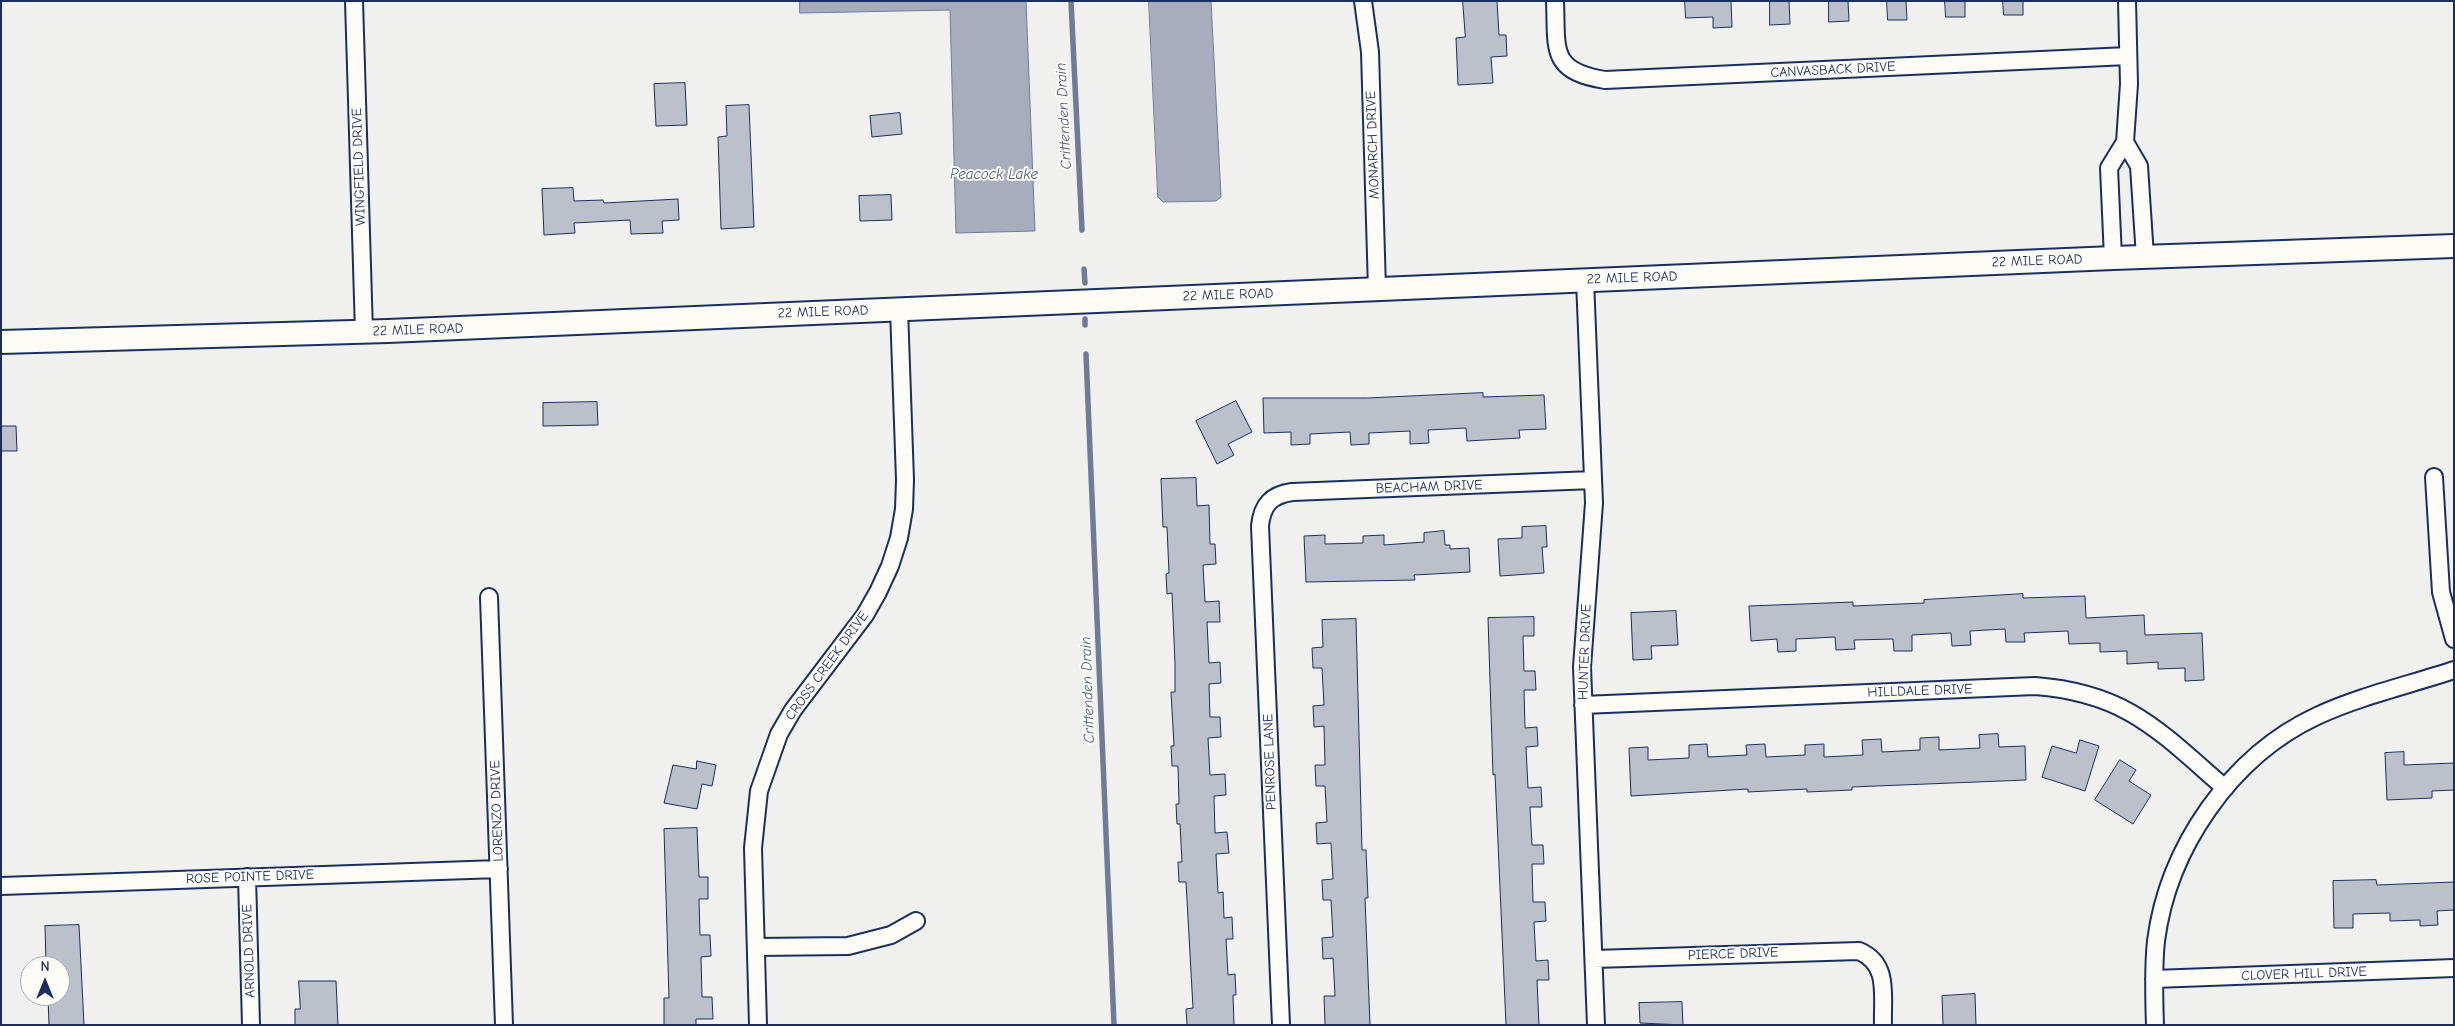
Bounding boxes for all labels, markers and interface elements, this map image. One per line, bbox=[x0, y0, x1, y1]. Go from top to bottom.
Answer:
street label: CANVASBACK DRIVE bbox=[1770, 58, 1896, 82]
water label: Crittenden Drain bbox=[1052, 62, 1076, 170]
street label: MONARCH DRIVE bbox=[1363, 91, 1383, 199]
street label: WINGFIELD DRIVE bbox=[349, 108, 369, 226]
water label: Peacock Lake bbox=[950, 166, 1038, 184]
street label: 22 MILE ROAD bbox=[1991, 251, 2083, 271]
street label: 22 MILE ROAD bbox=[1586, 268, 1678, 288]
street label: 22 MILE ROAD bbox=[1182, 285, 1274, 305]
street label: 22 MILE ROAD bbox=[777, 302, 869, 322]
street label: 22 MILE ROAD bbox=[372, 320, 464, 340]
street label: BEACHAM DRIVE bbox=[1375, 477, 1483, 497]
street label: HUNTER DRIVE bbox=[1575, 604, 1595, 700]
street label: CROSS CREEK DRIVE bbox=[782, 608, 872, 724]
water label: Crittenden Drain bbox=[1077, 636, 1099, 744]
street label: HILLDALE DRIVE bbox=[1867, 681, 1973, 701]
street label: PENROSE LANE bbox=[1260, 713, 1280, 811]
street label: LORENZO DRIVE bbox=[487, 760, 507, 862]
street label: ROSE POINTE DRIVE bbox=[186, 866, 314, 888]
street label: ARNOLD DRIVE bbox=[239, 904, 259, 998]
street label: PIERCE DRIVE bbox=[1688, 944, 1778, 964]
north arrow bbox=[20, 956, 70, 1006]
text: N bbox=[40, 958, 50, 975]
street label: CLOVER HILL DRIVE bbox=[2241, 963, 2367, 985]

